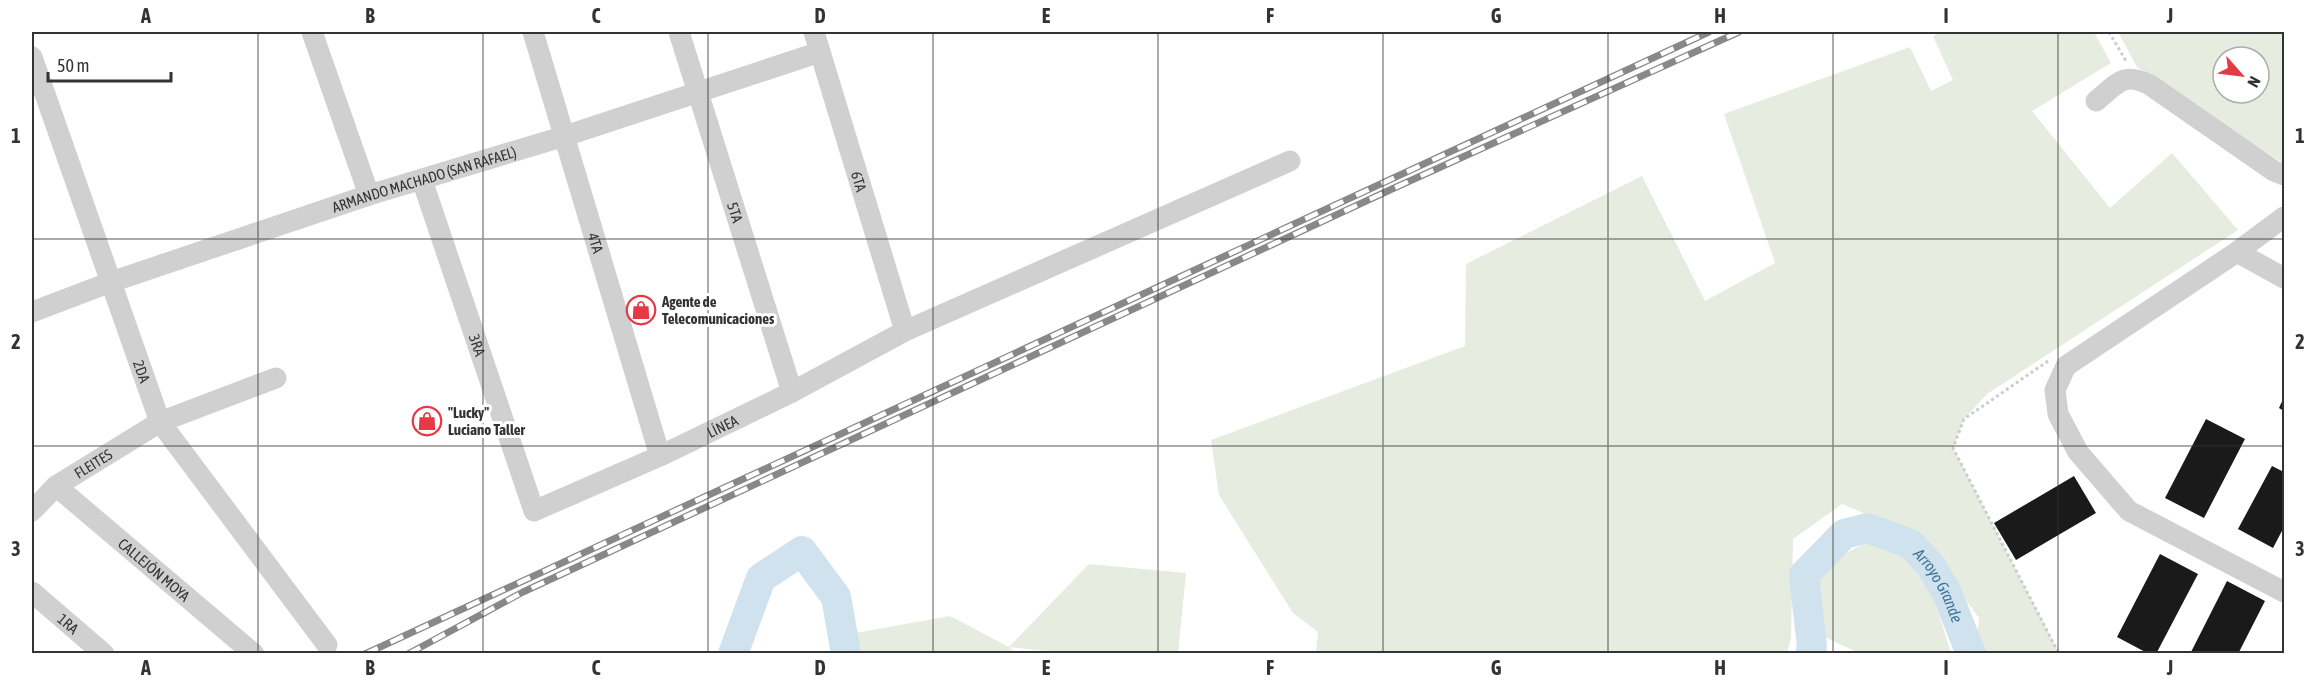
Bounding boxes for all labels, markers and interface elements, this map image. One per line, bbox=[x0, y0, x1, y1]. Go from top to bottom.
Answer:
text: A bbox=[140, 4, 151, 27]
text: B bbox=[365, 4, 375, 27]
text: C bbox=[592, 4, 601, 27]
text: D bbox=[814, 4, 826, 27]
text: E bbox=[1042, 4, 1051, 27]
text: F bbox=[1266, 4, 1274, 27]
text: G bbox=[1491, 4, 1502, 27]
text: H bbox=[1714, 4, 1726, 27]
text: I bbox=[1943, 4, 1949, 27]
text: J bbox=[2166, 4, 2173, 27]
scale bar bbox=[48, 45, 171, 83]
north arrow bbox=[2211, 45, 2271, 105]
text: 50 m bbox=[57, 55, 89, 76]
text: N bbox=[2244, 74, 2264, 90]
text: 1 bbox=[11, 124, 21, 147]
text: 1 bbox=[2295, 124, 2305, 147]
street label: ARMANDO MACHADO (SAN RAFAEL) bbox=[330, 143, 518, 215]
street label: 6TA bbox=[848, 169, 871, 194]
street label: 5TA bbox=[724, 200, 747, 225]
street label: 4TA bbox=[585, 231, 607, 256]
place label: Agente de Telecomunicaciones bbox=[661, 293, 775, 327]
shop icon: Agente de Telecomunicaciones bbox=[625, 294, 657, 326]
text: 2 bbox=[11, 330, 21, 353]
text: 2 bbox=[2295, 330, 2305, 353]
street label: 3RA bbox=[466, 332, 490, 359]
street label: 2DA bbox=[130, 358, 154, 385]
place label: "Lucky" Luciano Taller bbox=[448, 404, 526, 438]
shop icon: "Lucky" Luciano Taller bbox=[411, 405, 443, 437]
street label: LÍNEA bbox=[704, 411, 741, 441]
street label: FLEITES bbox=[71, 445, 115, 481]
street label: CALLEJÓN MOYA bbox=[115, 534, 194, 605]
text: 3 bbox=[11, 537, 21, 560]
text: 3 bbox=[2295, 537, 2305, 560]
water label: Arroyo Grande bbox=[1910, 544, 1967, 625]
street label: 1RA bbox=[55, 610, 83, 637]
text: A bbox=[140, 656, 151, 679]
text: B bbox=[365, 656, 375, 679]
text: C bbox=[592, 656, 601, 679]
text: D bbox=[814, 656, 826, 679]
text: E bbox=[1042, 656, 1051, 679]
text: F bbox=[1266, 656, 1274, 679]
text: G bbox=[1491, 656, 1502, 679]
text: H bbox=[1714, 656, 1726, 679]
text: I bbox=[1943, 656, 1949, 679]
text: J bbox=[2166, 656, 2173, 679]

